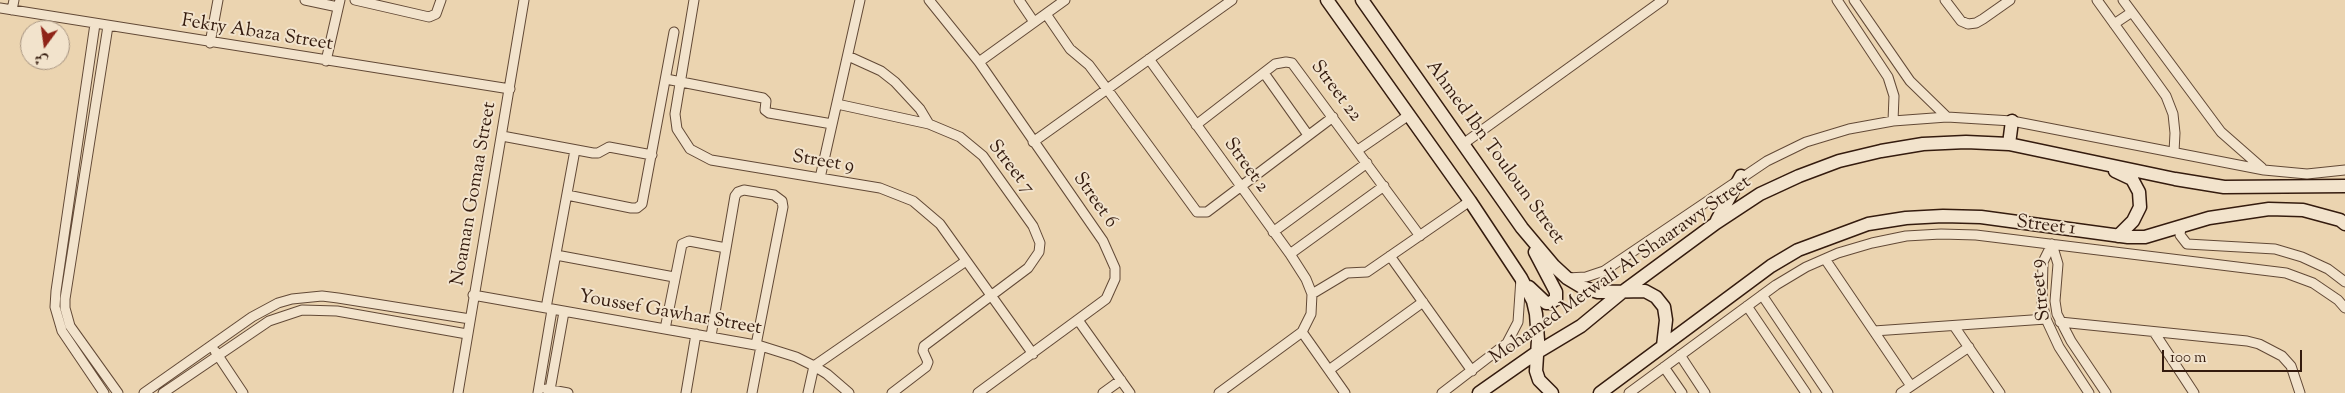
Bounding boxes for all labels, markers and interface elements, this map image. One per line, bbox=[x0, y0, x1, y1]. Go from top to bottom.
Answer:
street label: Fekry Abaza Street bbox=[180, 11, 334, 57]
north arrow bbox=[20, 20, 70, 70]
text: ش bbox=[32, 47, 51, 70]
street label: Street 22 bbox=[1305, 57, 1365, 127]
street label: Ahmed Ibn Touloun Street bbox=[1420, 57, 1568, 249]
street label: Noaman Gomaa Street bbox=[448, 100, 502, 288]
street label: Street 2 bbox=[1218, 134, 1272, 198]
street label: Street 7 bbox=[982, 136, 1038, 200]
street label: Street 9 bbox=[790, 147, 856, 179]
street label: Street 6 bbox=[1067, 169, 1121, 233]
street label: Mohamed Metwali Al Shaarawy Street bbox=[1486, 172, 1756, 370]
street label: Street 1 bbox=[2015, 212, 2077, 242]
street label: Street 9 bbox=[2027, 258, 2057, 322]
street label: Youssef Gawhar Street bbox=[577, 287, 763, 341]
scale bar bbox=[2165, 340, 2305, 372]
text: 100 m bbox=[2170, 348, 2206, 369]

